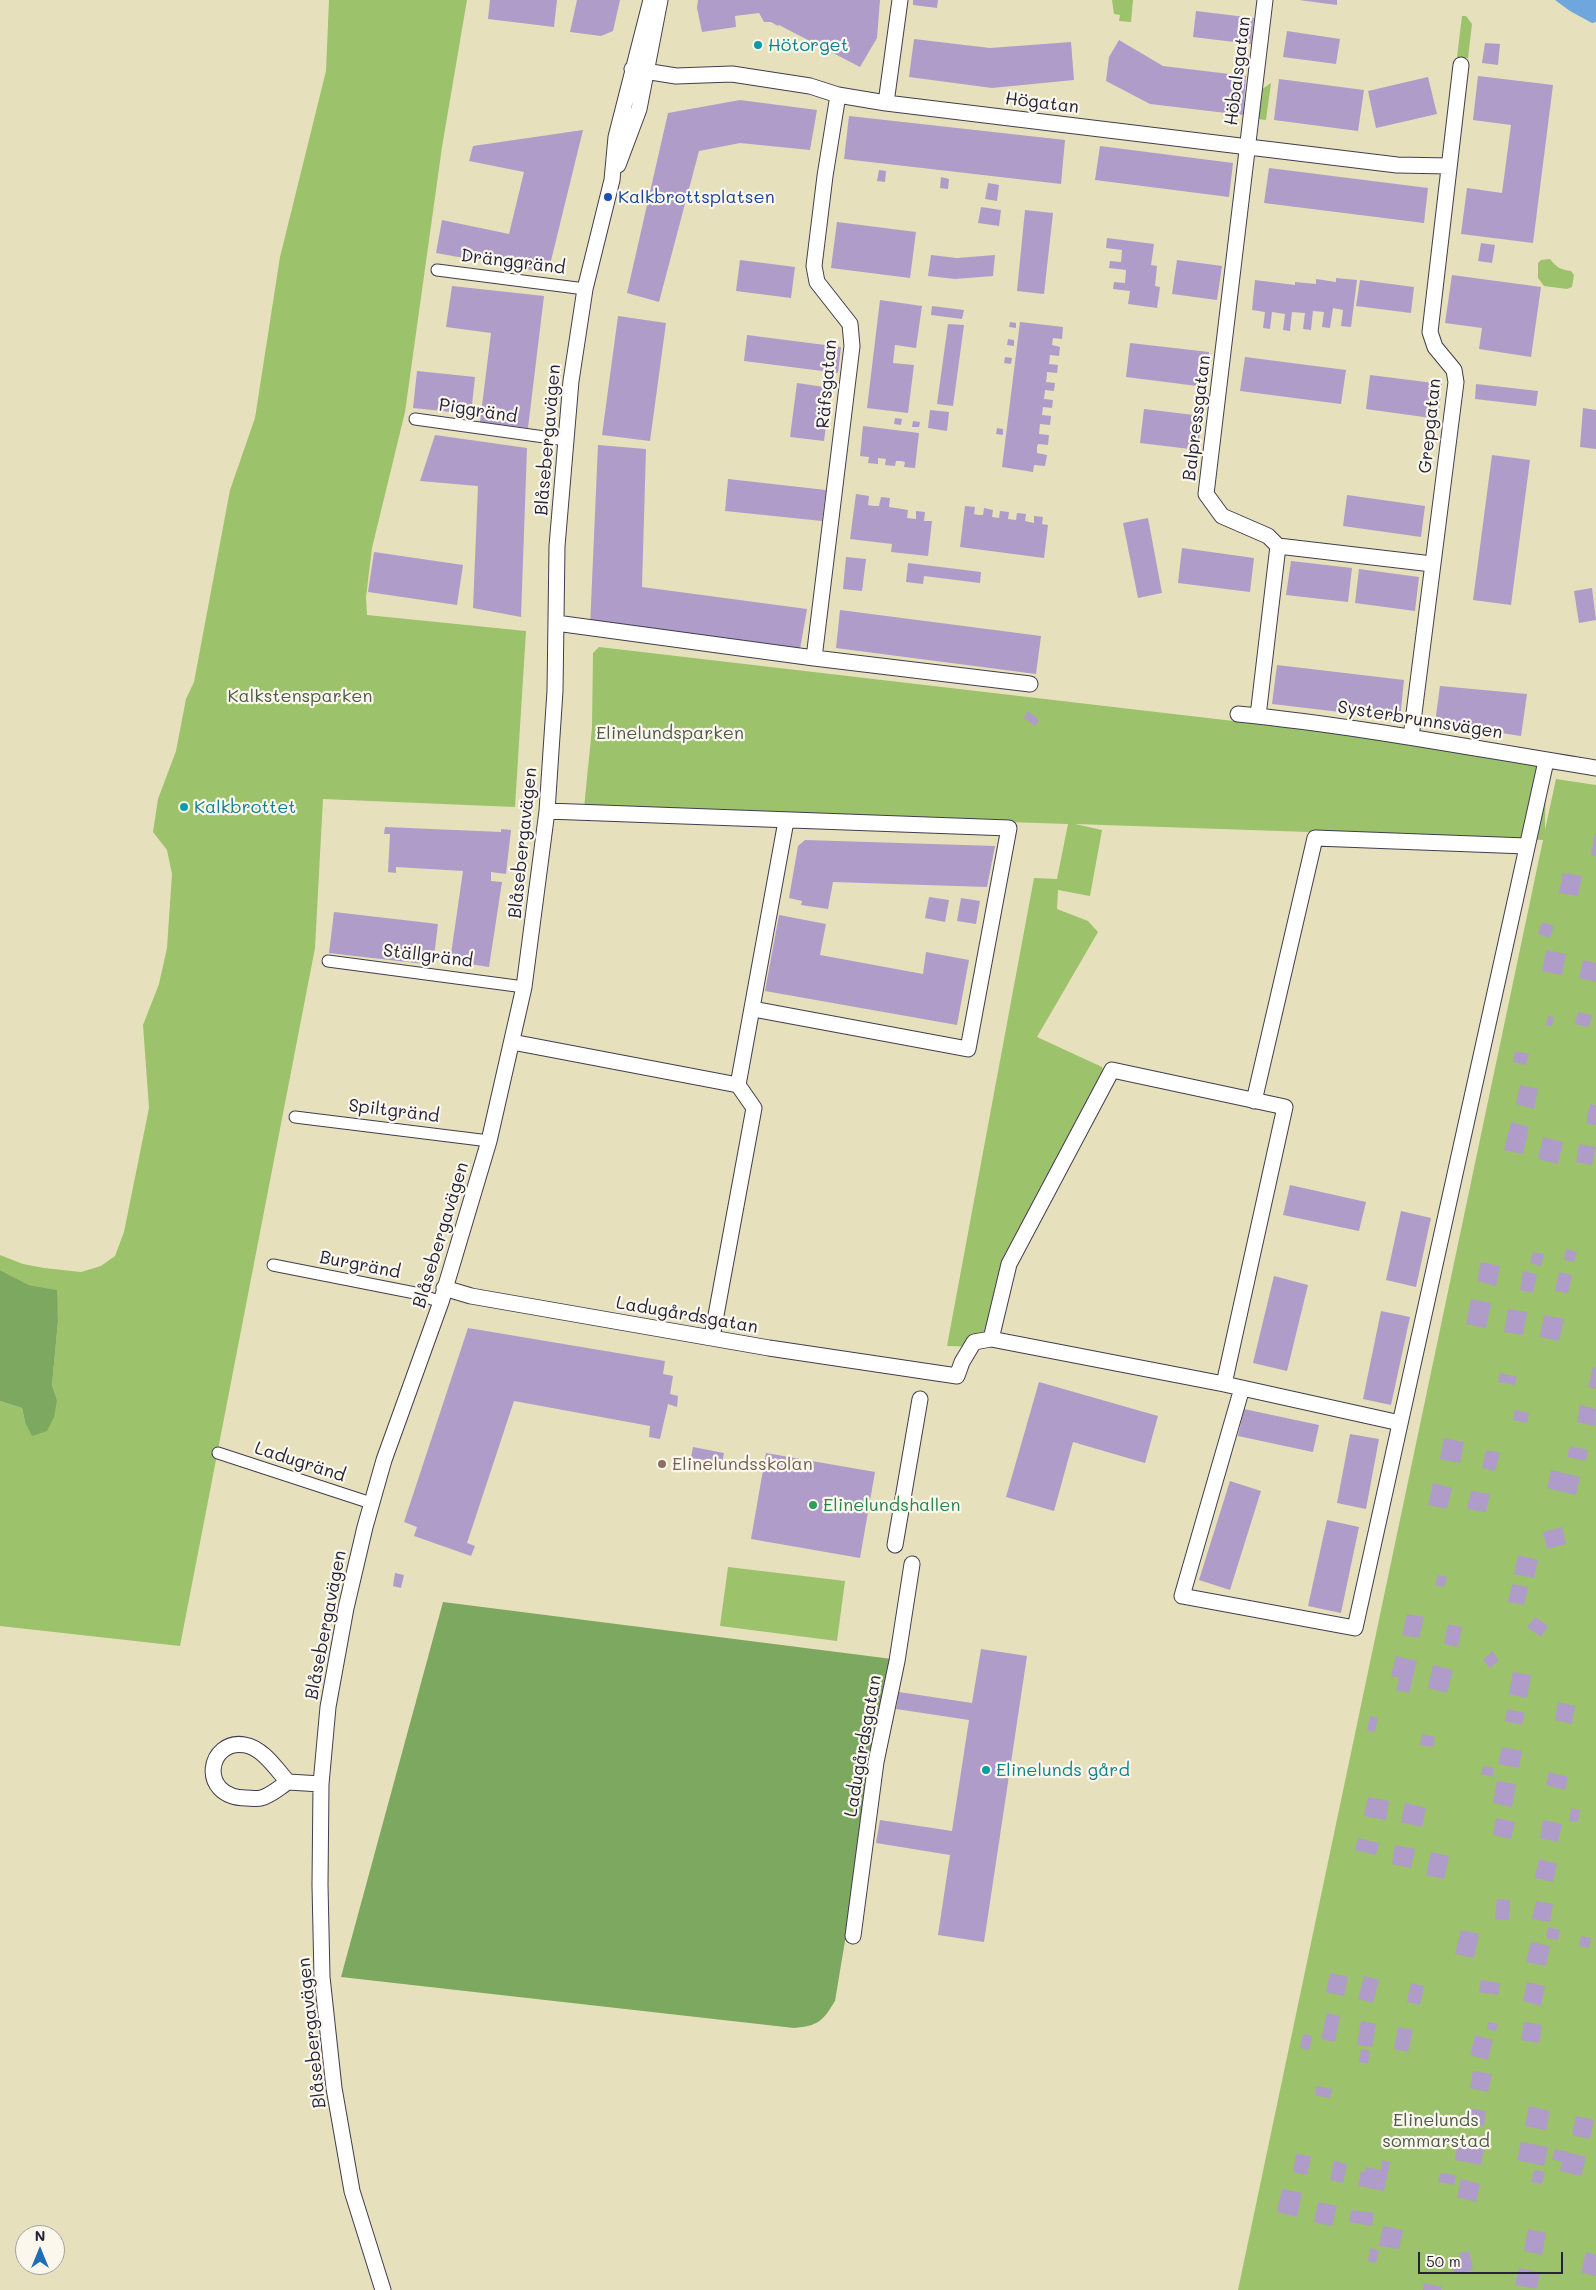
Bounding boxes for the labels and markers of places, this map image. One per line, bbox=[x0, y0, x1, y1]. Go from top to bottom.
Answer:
place label: Hötorget bbox=[768, 34, 849, 56]
marker: Hötorget bbox=[752, 39, 764, 51]
place label: Kalkbrottsplatsen bbox=[618, 186, 775, 208]
marker: Kalkbrottsplatsen bbox=[602, 191, 614, 203]
place label: Kalkbrottet bbox=[194, 796, 296, 818]
marker: Kalkbrottet bbox=[178, 801, 190, 813]
place label: Elinelundsskolan bbox=[672, 1453, 813, 1475]
marker: Elinelundsskolan bbox=[656, 1458, 668, 1470]
place label: Elinelundshallen bbox=[823, 1494, 960, 1516]
marker: Elinelundshallen bbox=[807, 1499, 819, 1511]
place label: Elinelunds gård bbox=[996, 1759, 1130, 1781]
marker: Elinelunds gård bbox=[980, 1764, 992, 1776]

